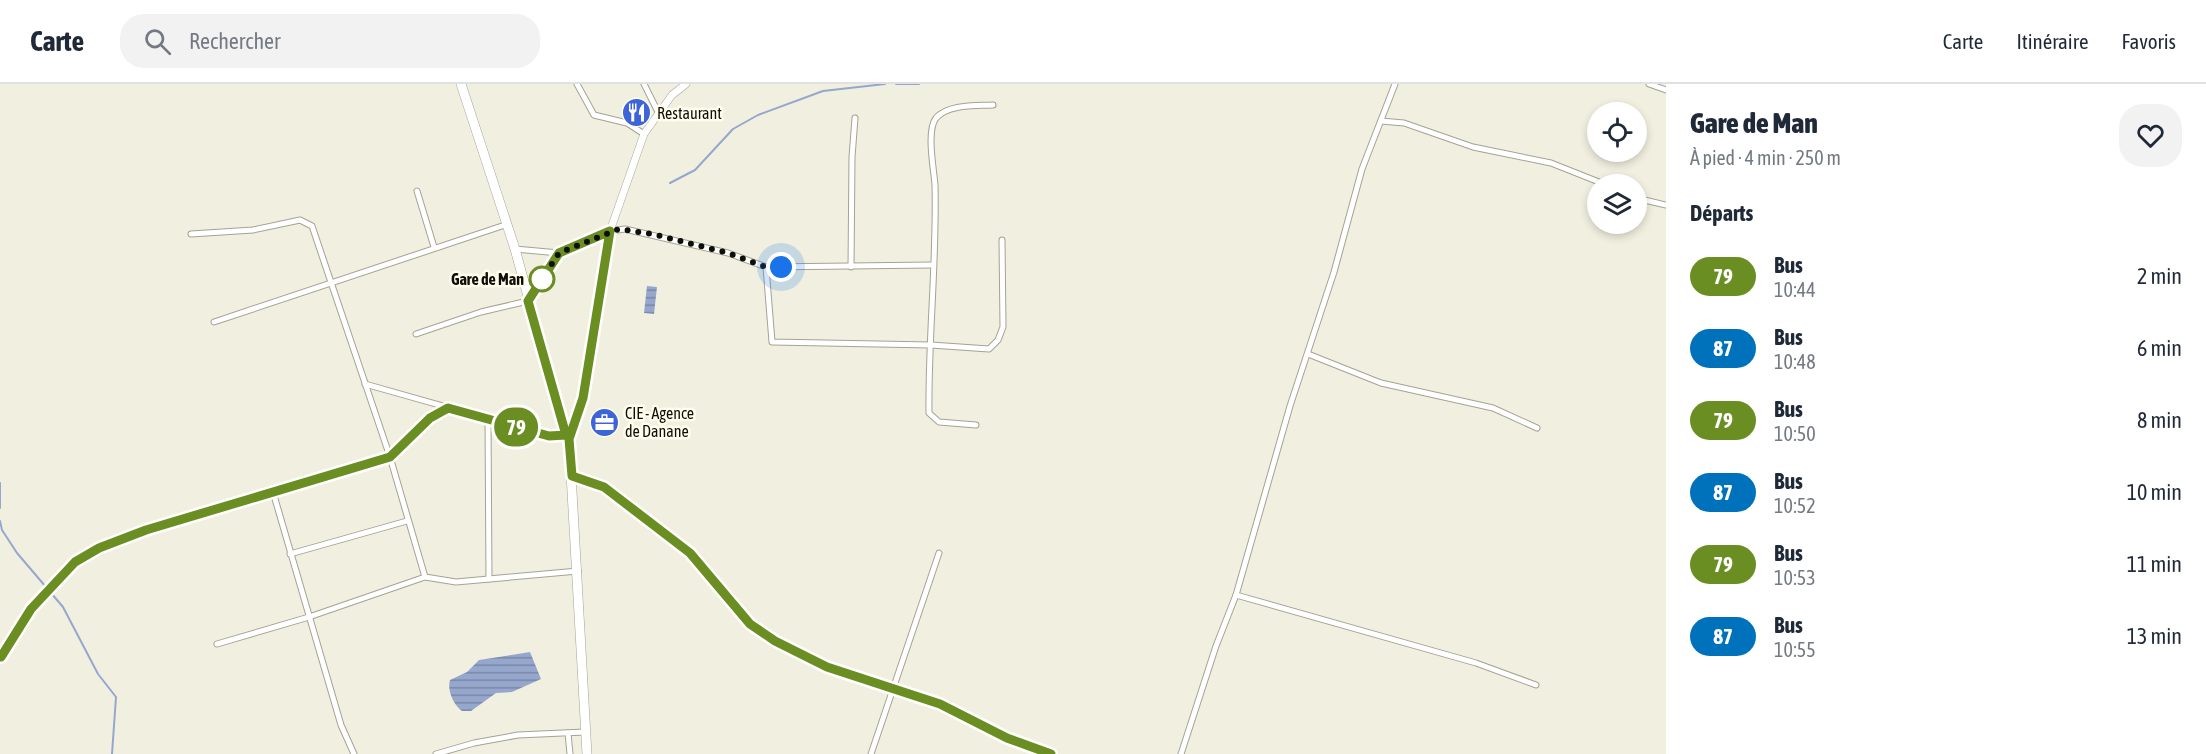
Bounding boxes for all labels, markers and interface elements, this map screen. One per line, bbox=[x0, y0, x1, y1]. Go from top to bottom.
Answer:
search box bbox=[120, 14, 540, 68]
text: Carte bbox=[30, 25, 84, 57]
icon: search bbox=[141, 25, 174, 58]
text: Rechercher bbox=[189, 28, 281, 54]
text: Carte bbox=[1943, 29, 1983, 53]
text: Itinéraire bbox=[2016, 29, 2088, 53]
text: Favoris bbox=[2121, 29, 2176, 53]
restaurant icon: Restaurant bbox=[620, 97, 652, 129]
map controls bbox=[1587, 102, 1647, 234]
button: locate bbox=[1587, 102, 1647, 162]
place label: Restaurant bbox=[657, 104, 722, 122]
button: heart bbox=[2119, 104, 2182, 167]
text: Gare de Man bbox=[1690, 107, 1818, 139]
text: À pied · 4 min · 250 m bbox=[1690, 146, 1841, 169]
button: layers bbox=[1587, 174, 1647, 234]
text: Départs bbox=[1690, 200, 1753, 226]
your location bbox=[766, 252, 796, 282]
text: Bus bbox=[1774, 252, 1803, 278]
text: 2 min bbox=[2137, 263, 2182, 289]
text: 79 bbox=[1713, 264, 1733, 288]
marker: Gare de Man bbox=[529, 266, 555, 292]
place label: Gare de Man bbox=[451, 270, 524, 288]
text: 10:44 bbox=[1774, 278, 1816, 301]
text: Bus bbox=[1774, 324, 1803, 350]
text: 6 min bbox=[2137, 335, 2182, 361]
text: 87 bbox=[1713, 336, 1733, 360]
text: 10:48 bbox=[1774, 350, 1816, 373]
text: Bus bbox=[1774, 396, 1803, 422]
place label: CIE - Agence de Danane bbox=[625, 404, 694, 440]
office icon: CIE - Agence de Danane bbox=[588, 406, 620, 438]
text: 8 min bbox=[2137, 407, 2182, 433]
line badge: 79 bbox=[489, 408, 543, 446]
text: 79 bbox=[1713, 408, 1733, 432]
text: 79 bbox=[506, 415, 526, 439]
text: 10:50 bbox=[1774, 422, 1816, 445]
text: Bus bbox=[1774, 468, 1803, 494]
text: 10 min bbox=[2127, 479, 2182, 505]
text: 87 bbox=[1713, 480, 1733, 504]
text: 10:52 bbox=[1774, 494, 1816, 517]
text: Bus bbox=[1774, 540, 1803, 566]
text: 11 min bbox=[2127, 551, 2182, 577]
text: 79 bbox=[1713, 552, 1733, 576]
text: 10:53 bbox=[1774, 566, 1816, 589]
text: Bus bbox=[1774, 612, 1803, 638]
text: 13 min bbox=[2127, 623, 2182, 649]
text: 87 bbox=[1713, 624, 1733, 648]
text: 10:55 bbox=[1774, 638, 1816, 661]

